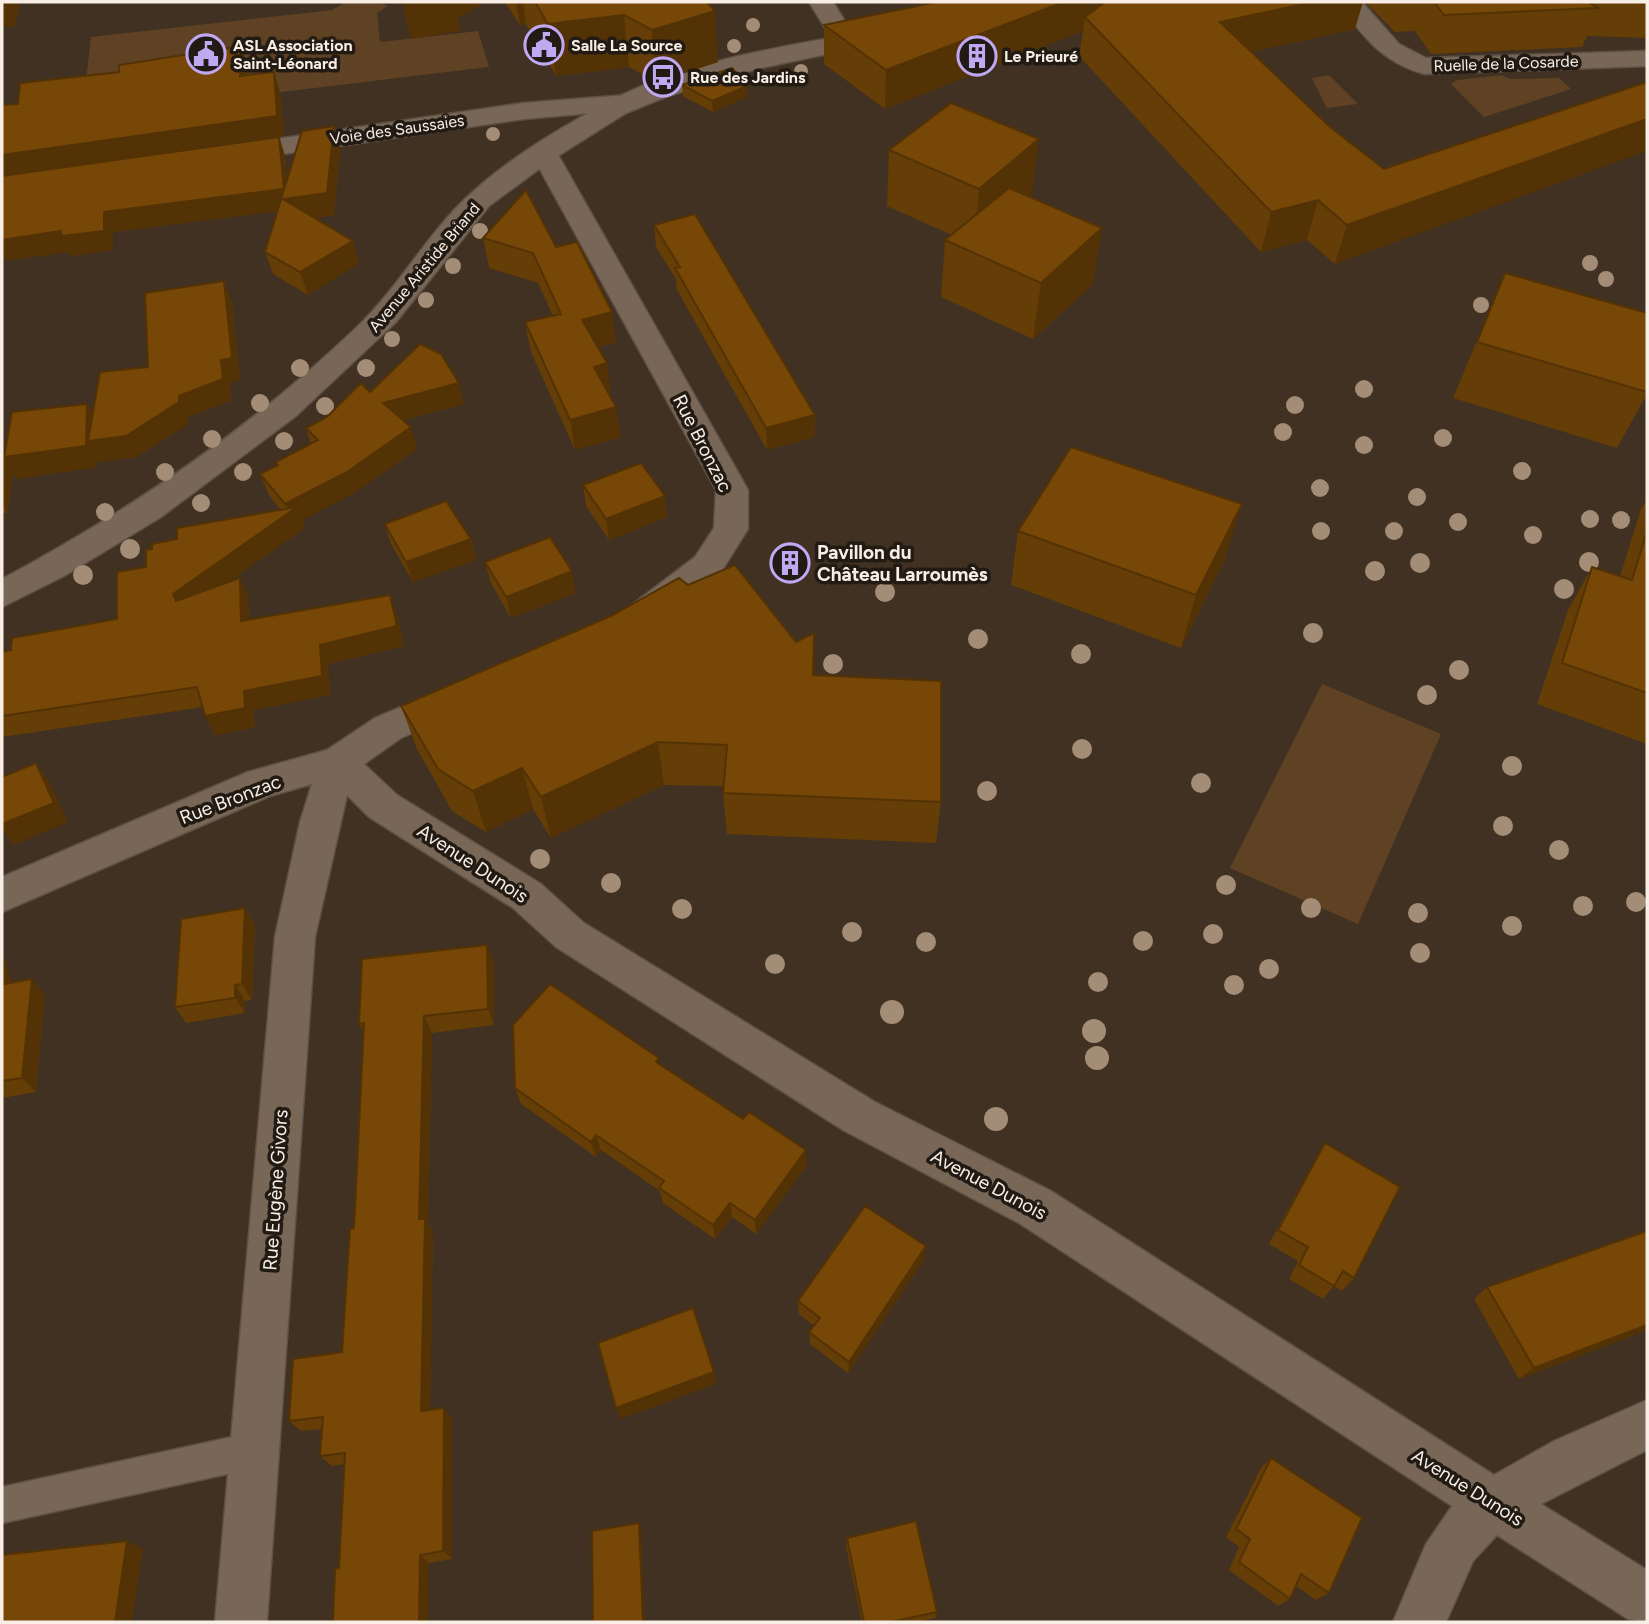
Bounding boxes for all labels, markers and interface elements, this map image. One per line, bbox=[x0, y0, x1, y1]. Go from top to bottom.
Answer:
public building icon: Salle La Source bbox=[523, 24, 565, 66]
public building icon: ASL Association Saint-Léonard bbox=[185, 33, 227, 75]
building icon: Le Prieuré bbox=[956, 35, 998, 77]
place label: ASL Association Saint-Léonard bbox=[233, 36, 353, 73]
place label: Salle La Source bbox=[571, 36, 683, 55]
place label: Le Prieuré bbox=[1004, 47, 1078, 66]
street label: Ruelle de la Cosarde bbox=[1433, 51, 1579, 76]
bus stop icon: Rue des Jardins bbox=[642, 56, 684, 98]
place label: Rue des Jardins bbox=[690, 68, 806, 87]
street label: Voie des Saussaies bbox=[329, 111, 465, 148]
street label: Avenue Aristide Briand bbox=[365, 199, 484, 336]
street label: Rue Bronzac bbox=[668, 391, 737, 496]
place label: Pavillon du Château Larroumès bbox=[817, 541, 988, 586]
building icon: Pavillon du Château Larroumès bbox=[769, 542, 811, 584]
street label: Rue Bronzac bbox=[176, 770, 284, 829]
street label: Avenue Dunois bbox=[413, 819, 533, 908]
street label: Rue Eugène Givors bbox=[258, 1109, 293, 1271]
street label: Avenue Dunois bbox=[927, 1144, 1051, 1225]
street label: Avenue Dunois bbox=[1408, 1444, 1528, 1531]

